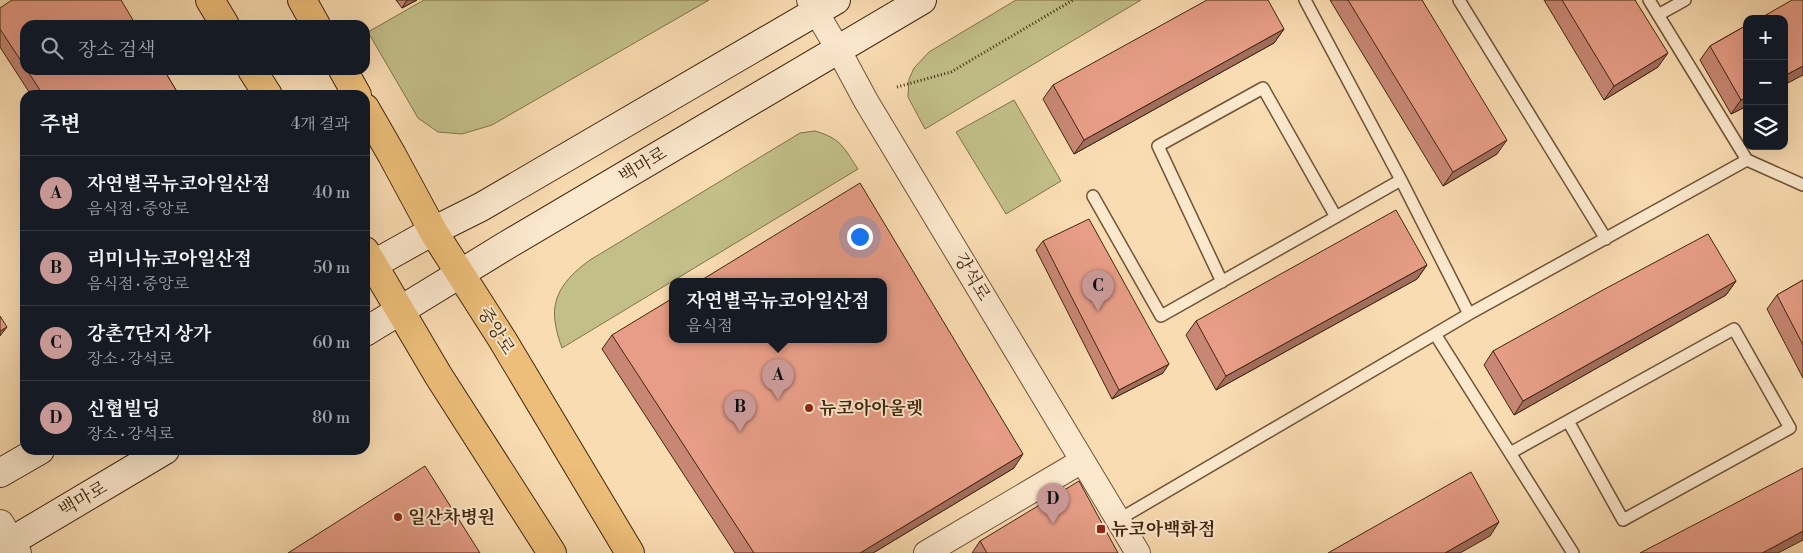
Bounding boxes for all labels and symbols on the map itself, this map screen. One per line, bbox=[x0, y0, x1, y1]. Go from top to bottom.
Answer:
street label: 백마로 bbox=[615, 142, 671, 188]
your location bbox=[847, 224, 873, 250]
street label: 강석로 bbox=[949, 249, 995, 305]
pin: C bbox=[1082, 270, 1114, 311]
street label: 중앙로 bbox=[472, 303, 520, 359]
pin: A bbox=[762, 359, 794, 400]
pin: B bbox=[724, 391, 756, 432]
place label: 뉴코아아울렛 bbox=[819, 397, 923, 420]
marker: 뉴코아아울렛 bbox=[803, 402, 815, 414]
street label: 백마로 bbox=[55, 476, 111, 522]
pin: D bbox=[1037, 483, 1069, 524]
place label: 일산차병원 bbox=[408, 506, 495, 529]
marker: 일산차병원 bbox=[392, 511, 404, 523]
place label: 뉴코아백화점 bbox=[1111, 518, 1215, 541]
marker: 뉴코아백화점 bbox=[1095, 523, 1107, 535]

